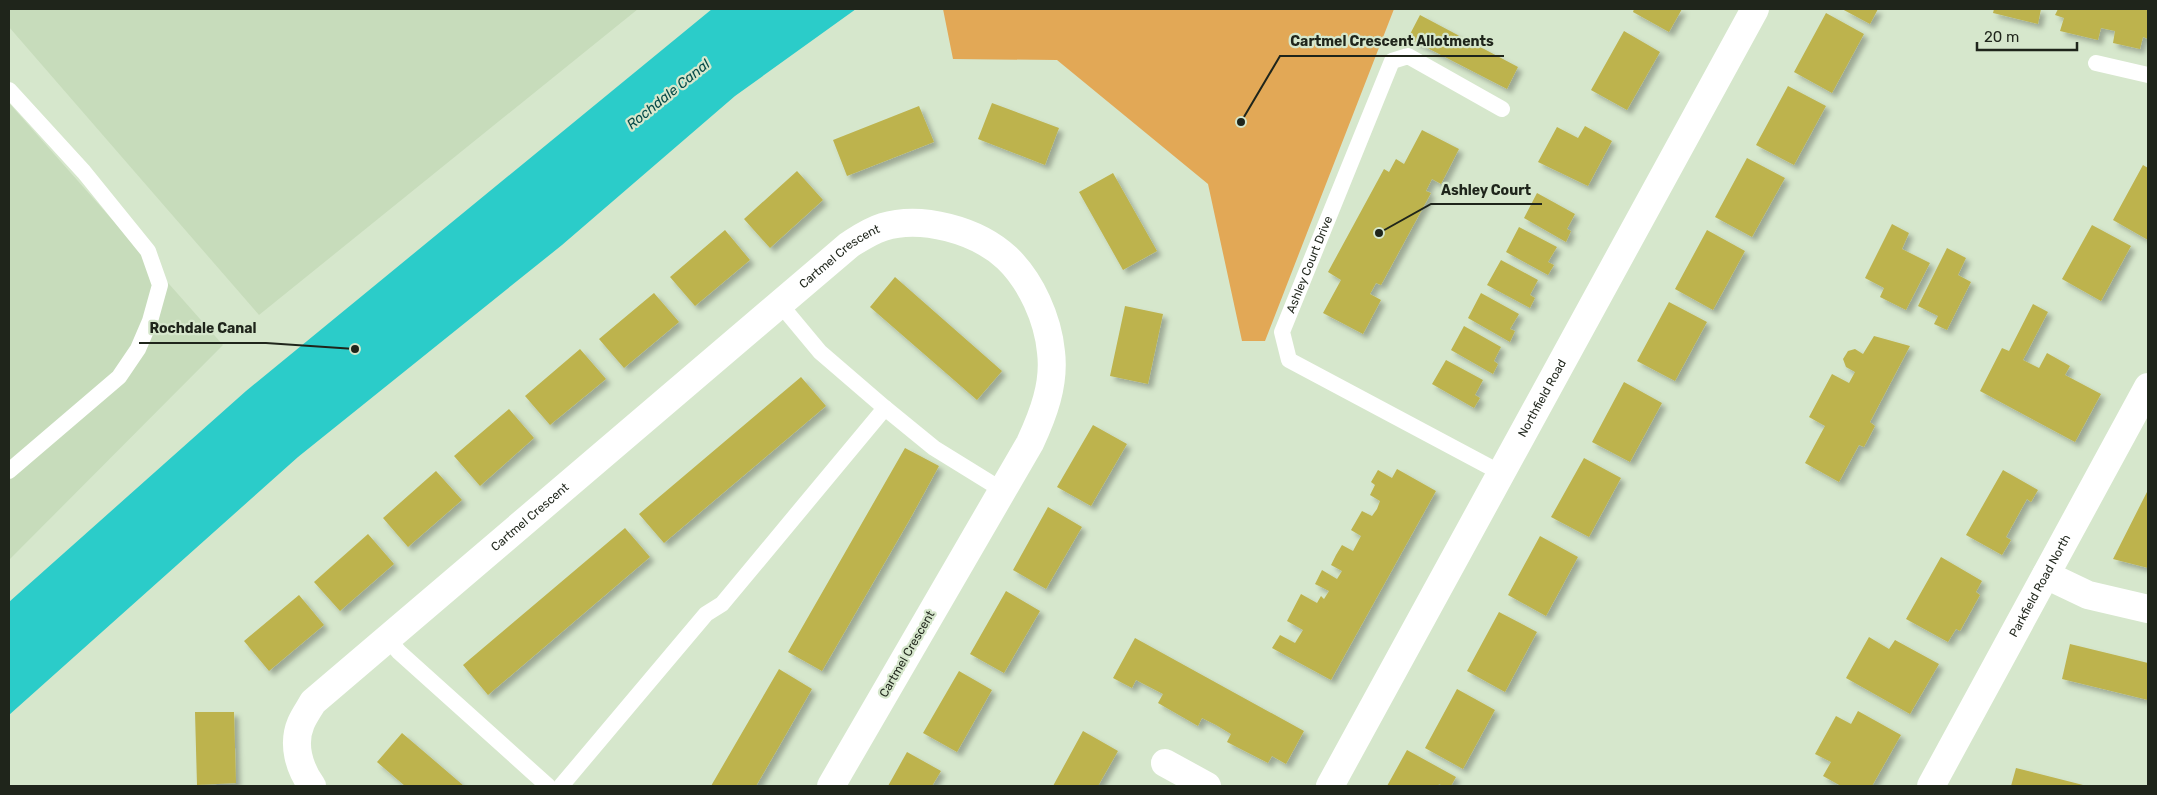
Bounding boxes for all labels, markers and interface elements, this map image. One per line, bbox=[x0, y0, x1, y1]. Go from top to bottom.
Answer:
scale bar bbox=[1977, 20, 2077, 52]
callout: Cartmel Crescent Allotments bbox=[1280, 27, 1504, 56]
text: 20 m bbox=[1984, 28, 2019, 46]
text: Cartmel Crescent Allotments bbox=[1290, 33, 1494, 50]
water label: Rochdale Canal bbox=[623, 55, 714, 133]
callout: Ashley Court bbox=[1431, 175, 1542, 204]
text: Ashley Court bbox=[1441, 182, 1532, 199]
street label: Ashley Court Drive bbox=[1283, 214, 1335, 315]
street label: Cartmel Crescent bbox=[796, 222, 882, 291]
callout: Rochdale Canal bbox=[139, 314, 266, 343]
text: Rochdale Canal bbox=[149, 320, 257, 337]
street label: Northfield Road bbox=[1515, 357, 1569, 440]
street label: Cartmel Crescent bbox=[488, 480, 572, 554]
street label: Parkfield Road North bbox=[2006, 532, 2073, 639]
street label: Cartmel Crescent bbox=[877, 608, 938, 700]

